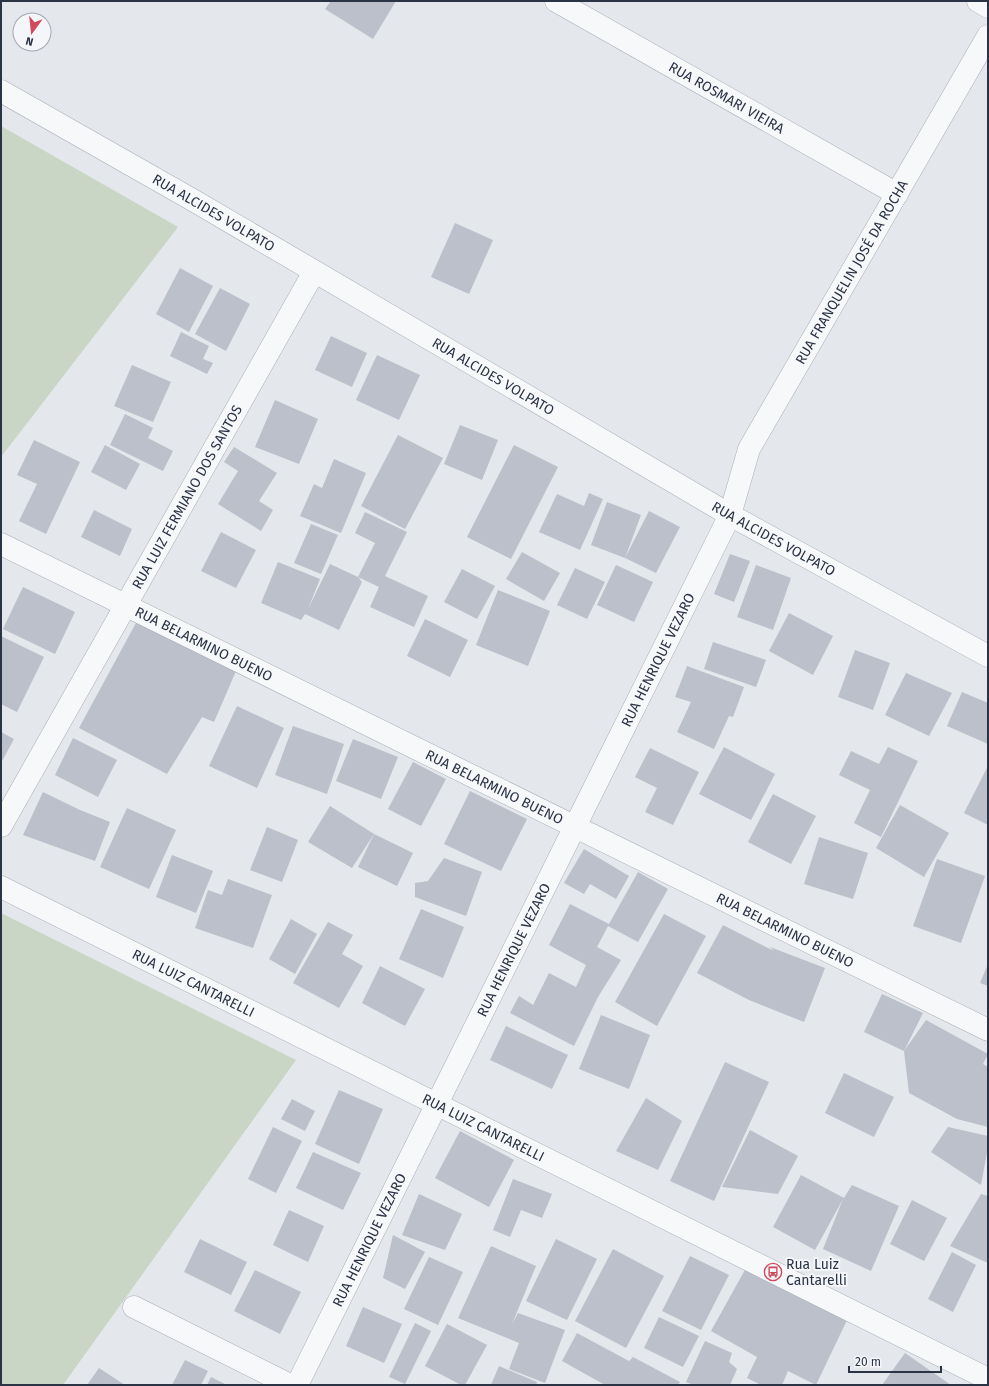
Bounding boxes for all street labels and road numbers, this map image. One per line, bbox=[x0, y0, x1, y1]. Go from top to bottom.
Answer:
street label: RUA ROSMARI VIEIRA bbox=[665, 59, 787, 137]
street label: RUA ALCIDES VOLPATO bbox=[149, 171, 278, 255]
street label: RUA FRANQUELIN JOSÉ DA ROCHA bbox=[792, 177, 912, 367]
street label: RUA ALCIDES VOLPATO bbox=[429, 334, 557, 419]
street label: RUA LUIZ FERMIANO DOS SANTOS bbox=[129, 402, 246, 592]
street label: RUA ALCIDES VOLPATO bbox=[708, 498, 838, 580]
street label: RUA HENRIQUE VEZARO bbox=[618, 590, 699, 730]
street label: RUA BELARMINO BUENO bbox=[132, 603, 275, 685]
street label: RUA BELARMINO BUENO bbox=[423, 746, 566, 828]
street label: RUA HENRIQUE VEZARO bbox=[474, 880, 554, 1020]
street label: RUA BELARMINO BUENO bbox=[713, 889, 857, 972]
street label: RUA LUIZ CANTARELLI bbox=[129, 946, 257, 1021]
street label: RUA LUIZ CANTARELLI bbox=[419, 1090, 547, 1166]
street label: RUA HENRIQUE VEZARO bbox=[329, 1170, 410, 1310]

